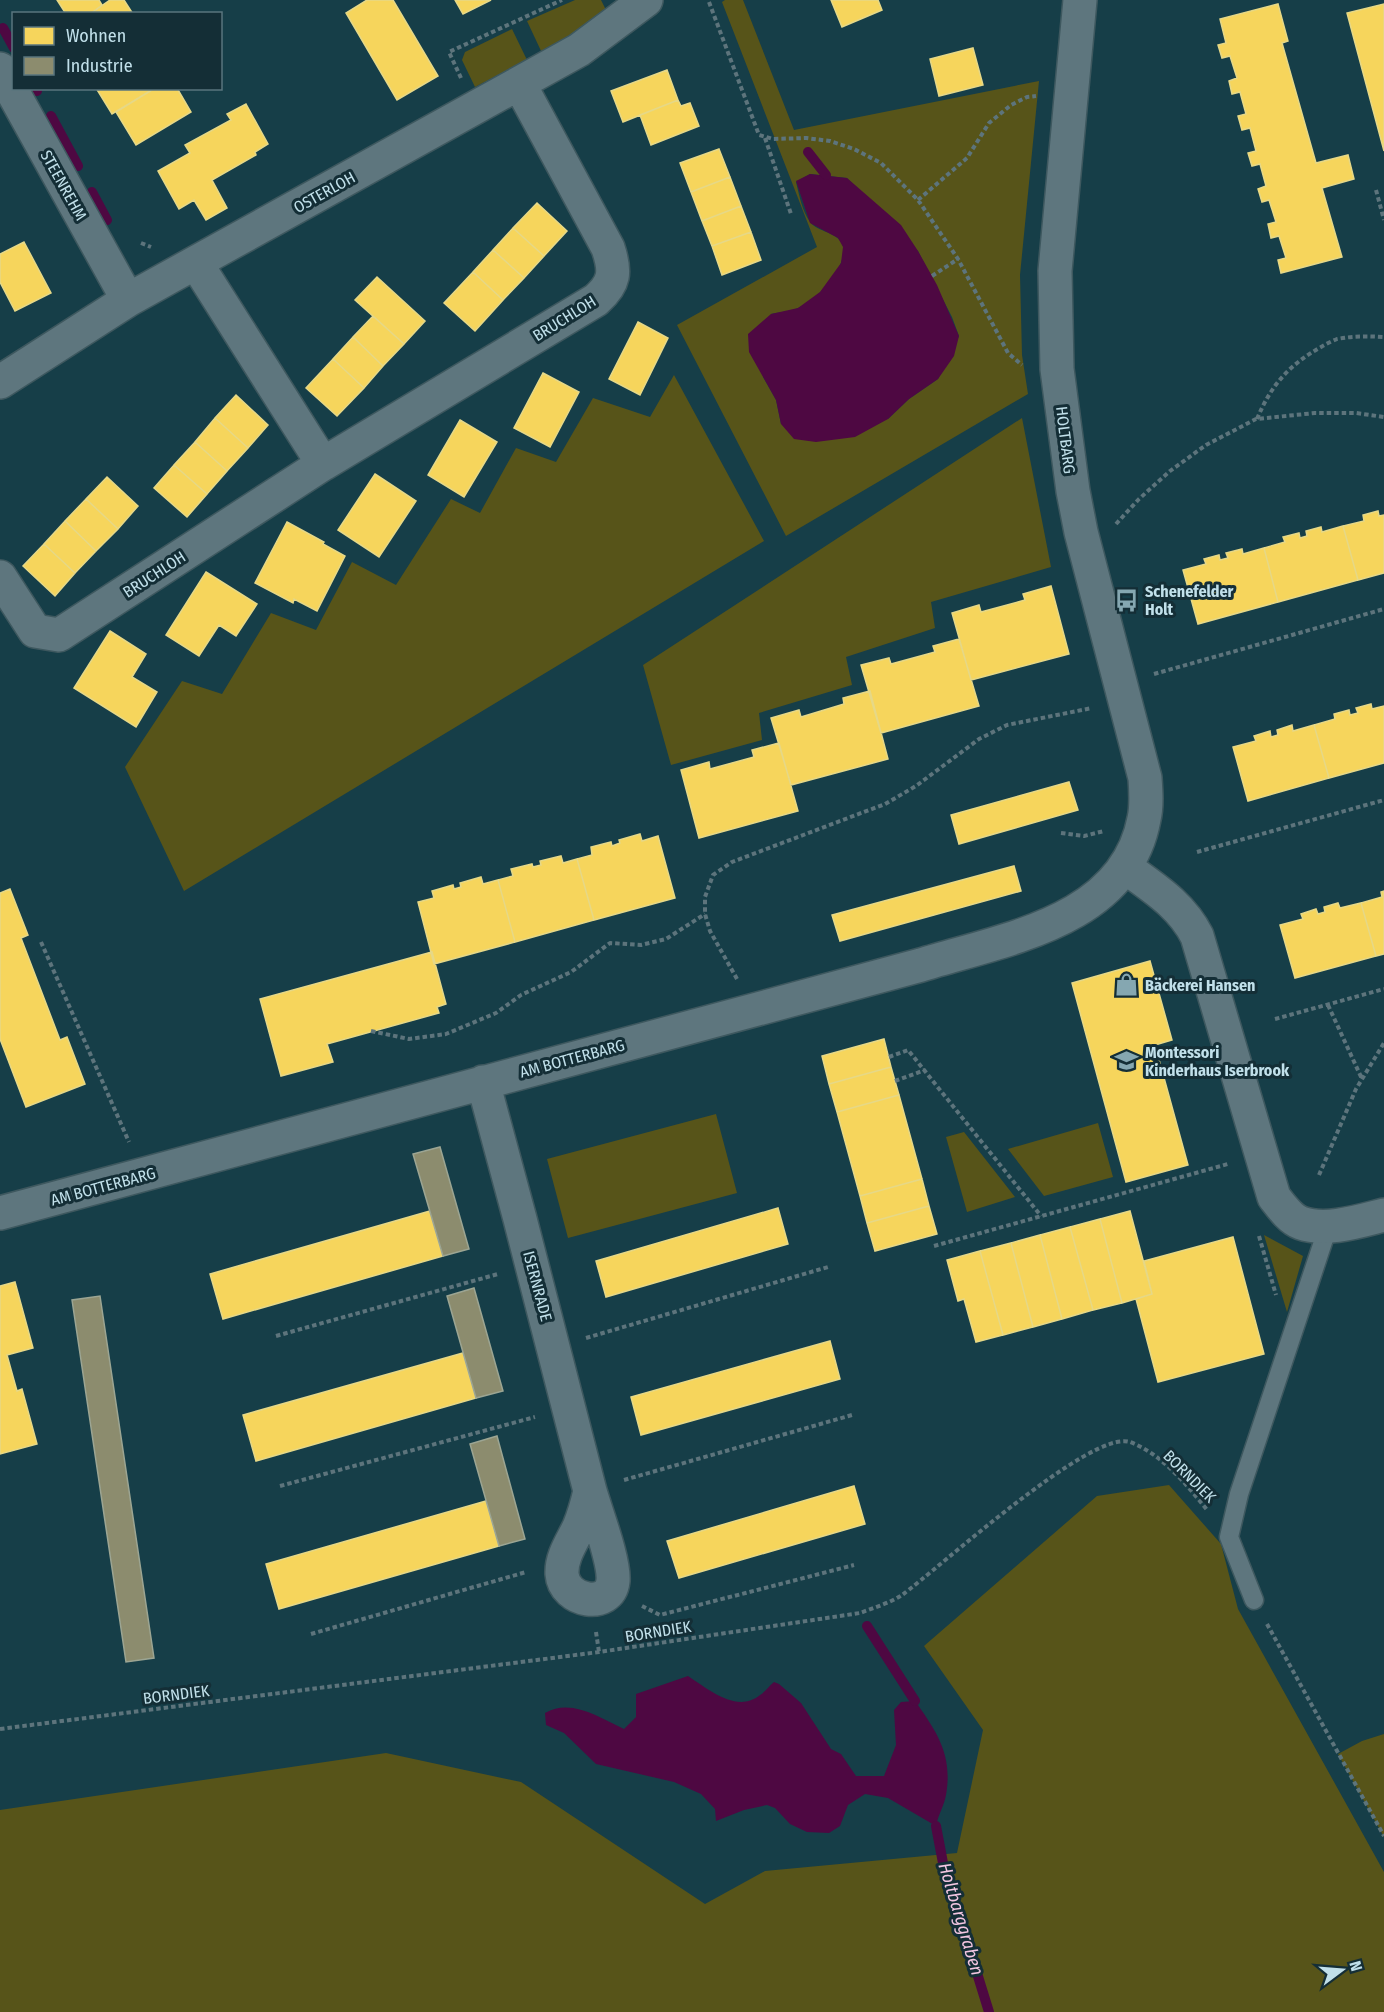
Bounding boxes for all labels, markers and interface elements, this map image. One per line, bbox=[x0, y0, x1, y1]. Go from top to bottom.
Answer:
legend bbox=[12, 12, 222, 90]
text: Wohnen bbox=[66, 25, 126, 47]
text: Industrie bbox=[66, 55, 133, 77]
street label: STEENREHM bbox=[37, 147, 91, 224]
street label: OSTERLOH bbox=[290, 168, 358, 217]
street label: BRUCHLOH bbox=[529, 292, 599, 345]
street label: HOLTBARG bbox=[1052, 405, 1079, 475]
street label: BRUCHLOH bbox=[119, 547, 189, 602]
place label: Schenefelder Holt bbox=[1145, 582, 1234, 619]
bus stop icon: Schenefelder Holt bbox=[1114, 587, 1140, 613]
shop icon: Bäckerei Hansen bbox=[1114, 972, 1140, 998]
place label: Bäckerei Hansen bbox=[1145, 976, 1255, 995]
street label: AM BOTTERBARG bbox=[518, 1035, 627, 1082]
place label: Montessori Kinderhaus Iserbrook bbox=[1145, 1043, 1290, 1080]
school or university icon: Montessori Kinderhaus Iserbrook bbox=[1114, 1048, 1140, 1074]
street label: AM BOTTERBARG bbox=[49, 1163, 158, 1210]
street label: ISERNRADE bbox=[519, 1249, 556, 1323]
street label: BORNDIEK bbox=[1159, 1446, 1220, 1507]
street label: BORNDIEK bbox=[624, 1617, 693, 1646]
street label: BORNDIEK bbox=[142, 1681, 211, 1708]
water label: Holtbarggraben bbox=[933, 1860, 989, 1978]
north arrow bbox=[1312, 1940, 1372, 2000]
text: N bbox=[1345, 1959, 1366, 1973]

